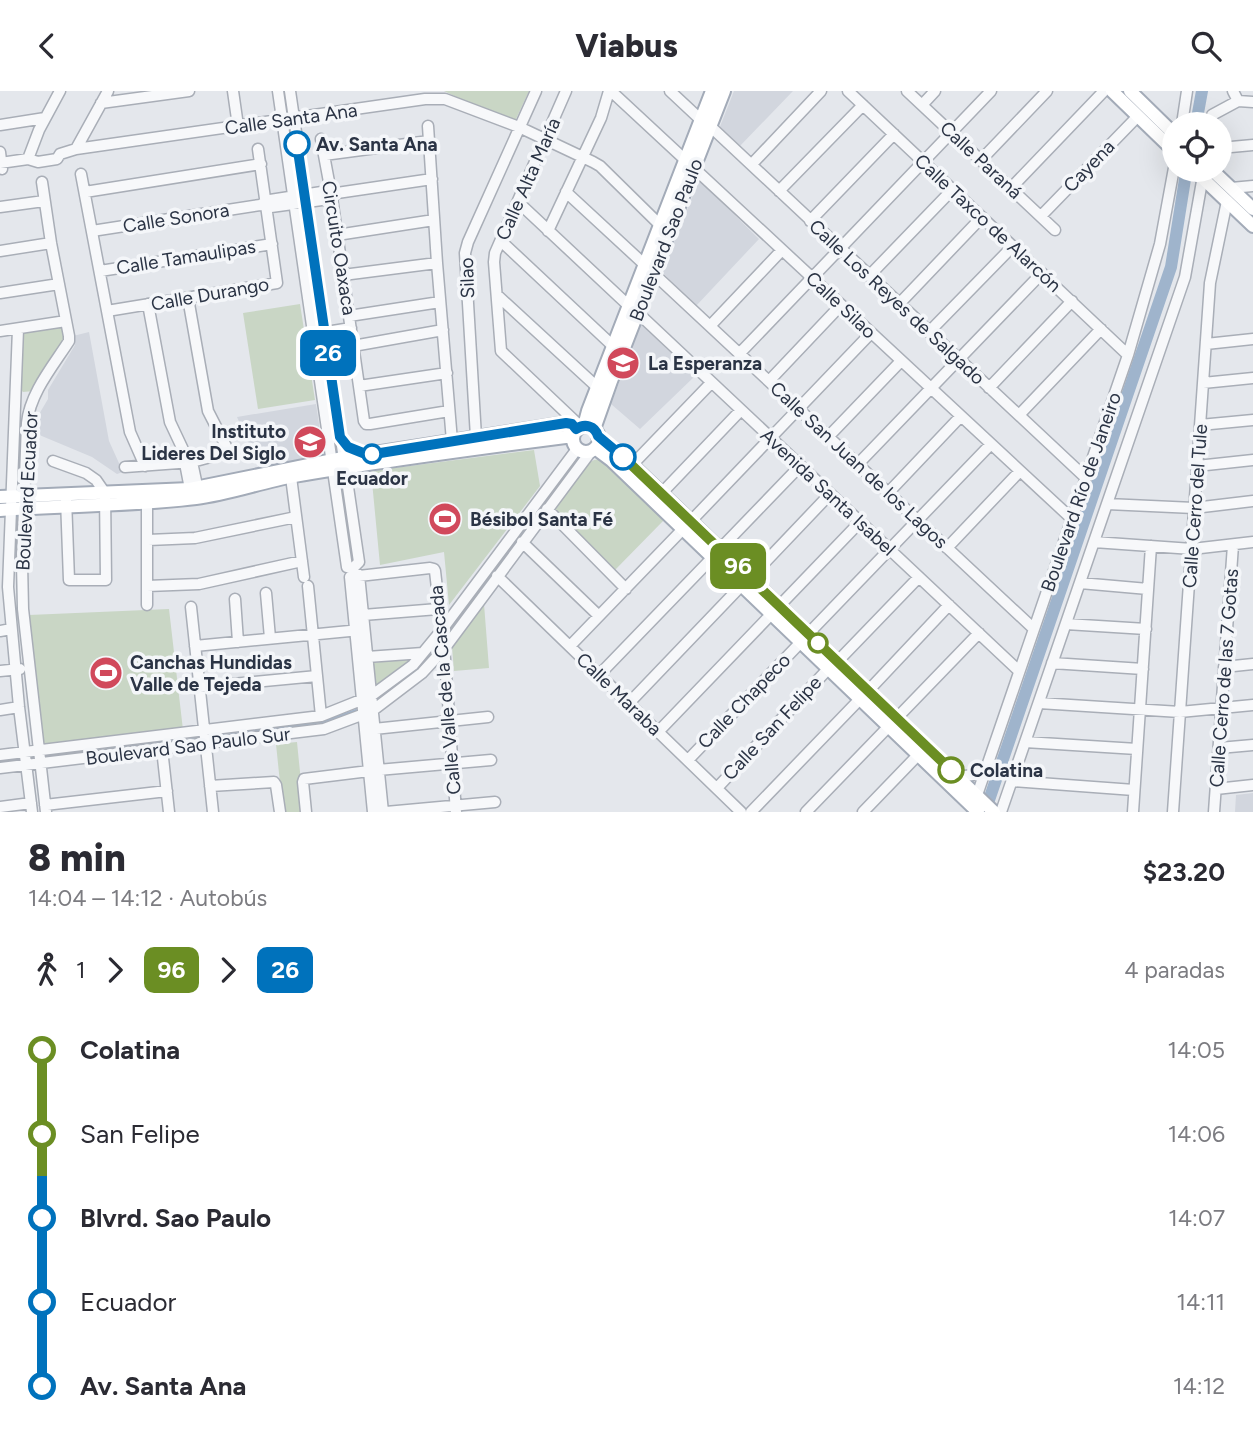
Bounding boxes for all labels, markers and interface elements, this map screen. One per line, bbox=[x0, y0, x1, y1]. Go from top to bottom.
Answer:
icon: back bbox=[28, 27, 66, 65]
text: Viabus bbox=[575, 27, 678, 65]
icon: search bbox=[1187, 27, 1225, 65]
street label: Calle Santa Ana bbox=[223, 98, 359, 140]
map controls bbox=[1162, 112, 1232, 182]
button: locate bbox=[1162, 112, 1232, 182]
street label: Calle Alta María bbox=[491, 114, 565, 244]
street label: Calle Paraná bbox=[935, 116, 1027, 204]
marker: Av. Santa Ana bbox=[284, 131, 310, 157]
place label: Av. Santa Ana bbox=[316, 133, 438, 156]
street label: Cayena bbox=[1059, 135, 1119, 197]
street label: Calle Taxco de Alarcón bbox=[910, 149, 1066, 297]
street label: Boulevard Sao Paulo bbox=[624, 155, 708, 325]
street label: Circuito Oaxaca bbox=[317, 179, 361, 317]
street label: Calle Sonora bbox=[121, 198, 231, 238]
street label: Calle Los Reyes de Salgado bbox=[804, 215, 990, 389]
street label: Calle Tamaulipas bbox=[115, 235, 257, 279]
street label: Silao bbox=[455, 257, 479, 299]
street label: Calle Silao bbox=[801, 267, 881, 343]
street label: Calle Durango bbox=[149, 272, 271, 316]
line badge: 26 bbox=[296, 330, 360, 376]
text: 26 bbox=[314, 338, 342, 367]
school or university icon: La Esperanza bbox=[604, 344, 642, 382]
place label: La Esperanza bbox=[648, 352, 762, 375]
street label: Calle San Juan de los Lagos bbox=[765, 377, 953, 553]
street label: Boulevard Río de Janeiro bbox=[1036, 389, 1126, 595]
street label: Boulevard Ecuador bbox=[11, 410, 43, 571]
place label: Instituto Lideres Del Siglo bbox=[141, 420, 286, 465]
school or university icon: Instituto Lideres Del Siglo bbox=[291, 423, 329, 461]
street label: Calle Cerro del Tule bbox=[1178, 423, 1212, 589]
street label: Avenida Santa Isabel bbox=[756, 424, 900, 560]
marker: Ecuador bbox=[362, 444, 382, 464]
unlabelled marker bbox=[610, 444, 636, 470]
place label: Ecuador bbox=[336, 467, 408, 490]
sports icon: Bésibol Santa Fé bbox=[426, 500, 464, 538]
place label: Bésibol Santa Fé bbox=[470, 508, 614, 531]
line badge: 96 bbox=[706, 543, 770, 589]
text: 96 bbox=[724, 551, 752, 580]
street label: Calle Cerro de las 7 Gotas bbox=[1205, 568, 1243, 788]
street label: Calle Valle de la Cascada bbox=[424, 584, 466, 796]
unlabelled marker bbox=[808, 633, 828, 653]
street label: Calle Maraba bbox=[572, 648, 666, 740]
street label: Calle Chapeco bbox=[693, 649, 795, 753]
place label: Canchas Hundidas Valle de Tejeda bbox=[130, 651, 292, 696]
sports icon: Canchas Hundidas Valle de Tejeda bbox=[87, 654, 125, 692]
street label: Calle San Felipe bbox=[718, 671, 826, 785]
street label: Boulevard Sao Paulo Sur bbox=[84, 722, 292, 770]
marker: Colatina bbox=[938, 757, 964, 783]
place label: Colatina bbox=[970, 759, 1043, 782]
text: 8 min bbox=[28, 835, 126, 881]
text: $23.20 bbox=[1143, 856, 1225, 888]
text: 14:04 – 14:12 · Autobús bbox=[28, 884, 267, 912]
icon: walk bbox=[28, 951, 66, 989]
icon: forward bbox=[96, 951, 134, 989]
icon: forward bbox=[209, 951, 247, 989]
text: 96 bbox=[158, 955, 185, 984]
text: 26 bbox=[271, 955, 299, 984]
text: 1 bbox=[76, 956, 86, 984]
text: 4 paradas bbox=[1124, 956, 1225, 984]
text: Colatina bbox=[80, 1034, 180, 1066]
text: 14:05 bbox=[1167, 1036, 1225, 1064]
text: San Felipe bbox=[80, 1118, 200, 1150]
text: 14:06 bbox=[1168, 1120, 1225, 1148]
text: Blvrd. Sao Paulo bbox=[80, 1202, 271, 1234]
text: 14:07 bbox=[1168, 1204, 1225, 1232]
text: Ecuador bbox=[80, 1286, 176, 1318]
text: 14:11 bbox=[1176, 1288, 1225, 1316]
text: Av. Santa Ana bbox=[80, 1370, 246, 1402]
text: 14:12 bbox=[1173, 1372, 1225, 1400]

